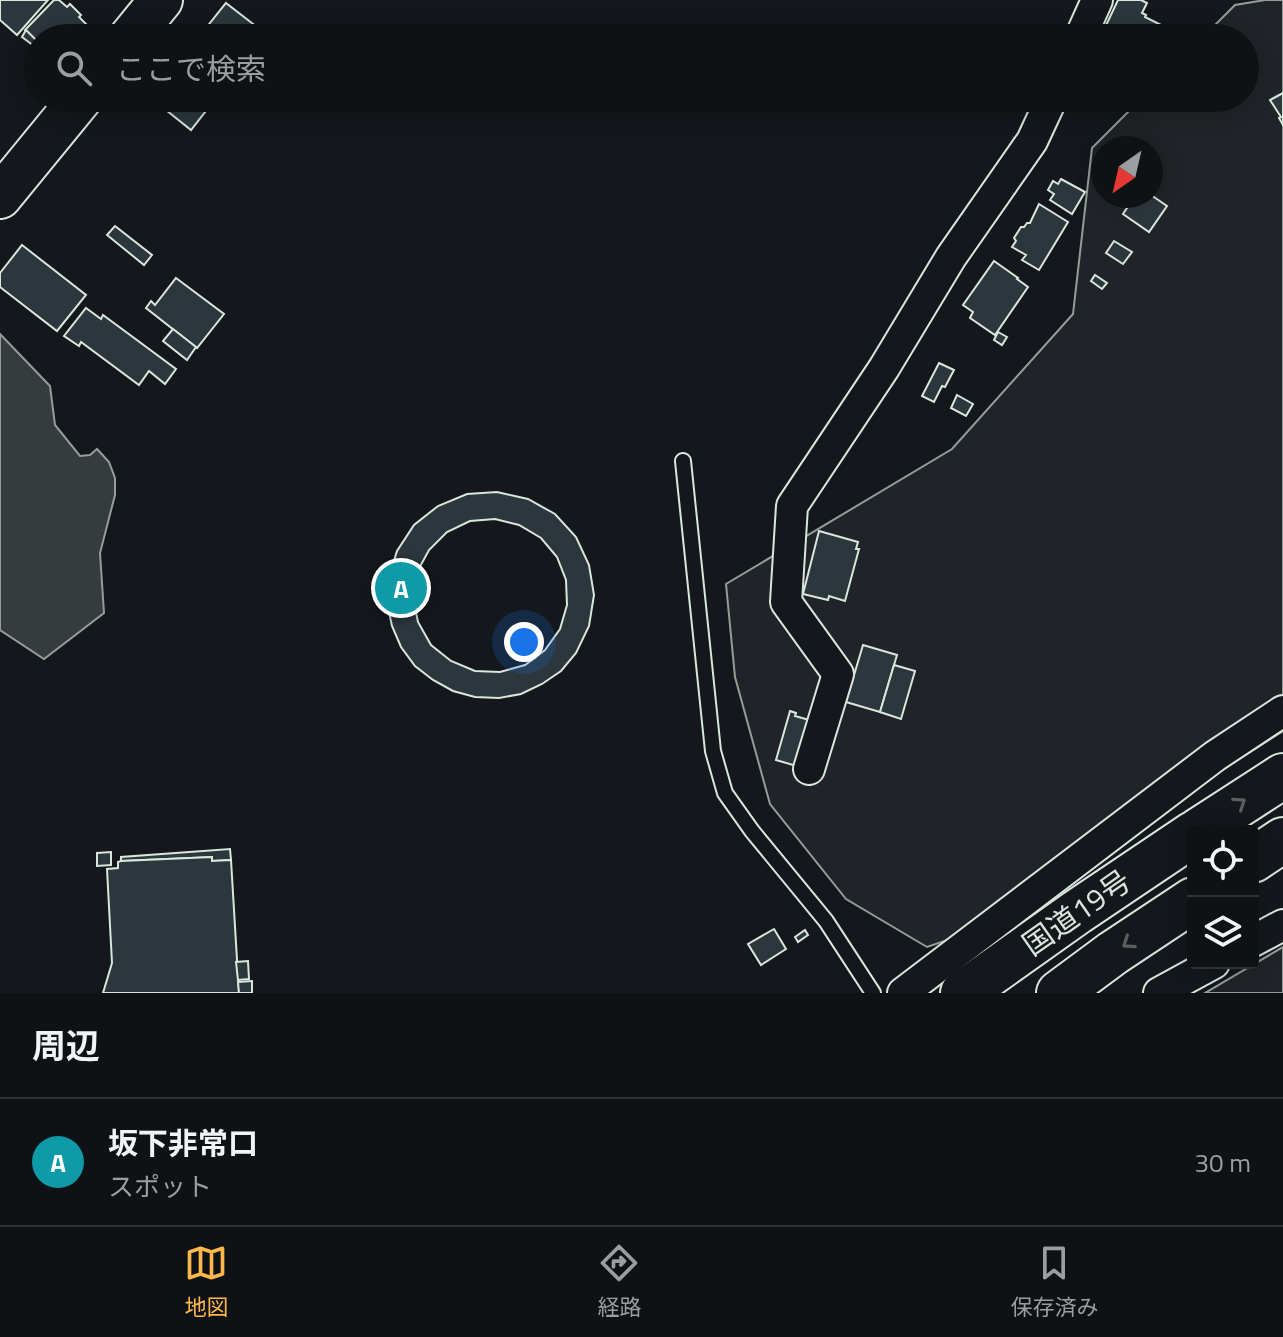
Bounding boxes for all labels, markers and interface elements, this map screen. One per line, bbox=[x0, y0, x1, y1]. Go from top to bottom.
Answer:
search box bbox=[24, 24, 1259, 112]
icon: search bbox=[52, 46, 96, 90]
text: ここで検索 bbox=[116, 46, 266, 92]
north arrow bbox=[1091, 136, 1163, 208]
pin: A bbox=[375, 558, 427, 618]
your location bbox=[504, 622, 544, 662]
one-way arrow bbox=[1231, 797, 1246, 812]
map controls bbox=[1187, 825, 1259, 969]
button: locate bbox=[1187, 825, 1259, 897]
street label: 国道19号 bbox=[1013, 858, 1140, 966]
button: layers bbox=[1187, 897, 1259, 969]
one-way arrow bbox=[1122, 933, 1137, 948]
text: 周辺 bbox=[32, 1019, 100, 1071]
text: 坂下非常口 bbox=[108, 1120, 258, 1166]
text: A bbox=[50, 1143, 66, 1182]
text: 30 m bbox=[1194, 1143, 1251, 1182]
text: スポット bbox=[108, 1167, 212, 1206]
tab: 地図 bbox=[184, 1241, 229, 1324]
tab: 経路 bbox=[597, 1241, 642, 1324]
tab: 保存済み bbox=[1010, 1241, 1099, 1324]

